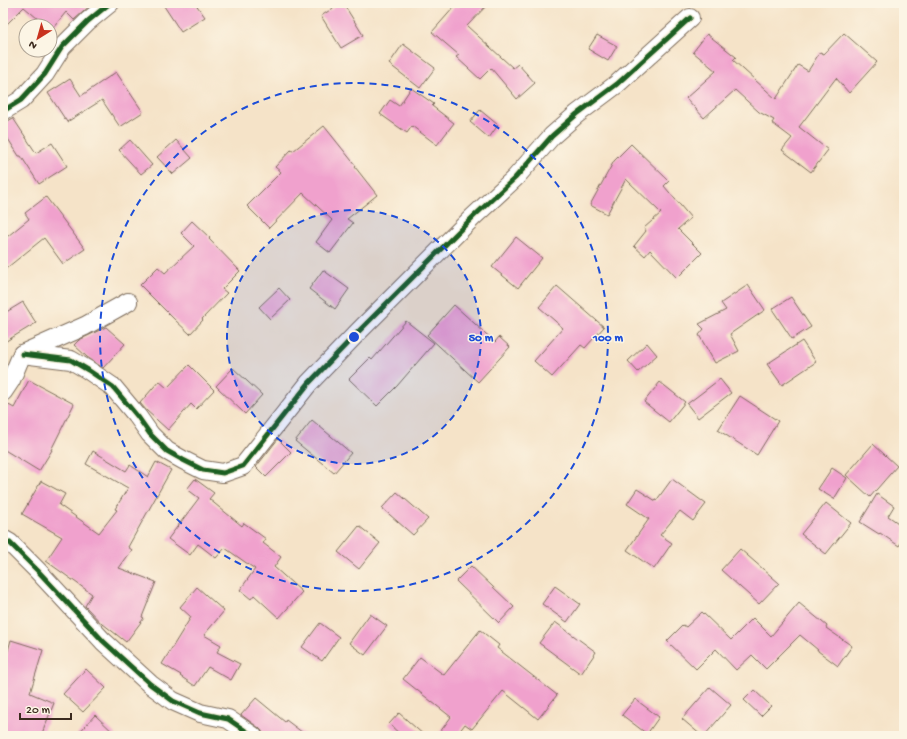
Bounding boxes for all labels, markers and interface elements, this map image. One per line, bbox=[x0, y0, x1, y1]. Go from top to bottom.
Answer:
north arrow bbox=[18, 18, 58, 58]
text: N bbox=[27, 37, 40, 51]
centre of rings bbox=[347, 330, 361, 344]
text: 50 m bbox=[469, 332, 494, 346]
text: 100 m bbox=[592, 332, 623, 346]
scale bar bbox=[20, 695, 71, 721]
text: 20 m bbox=[26, 704, 51, 718]

